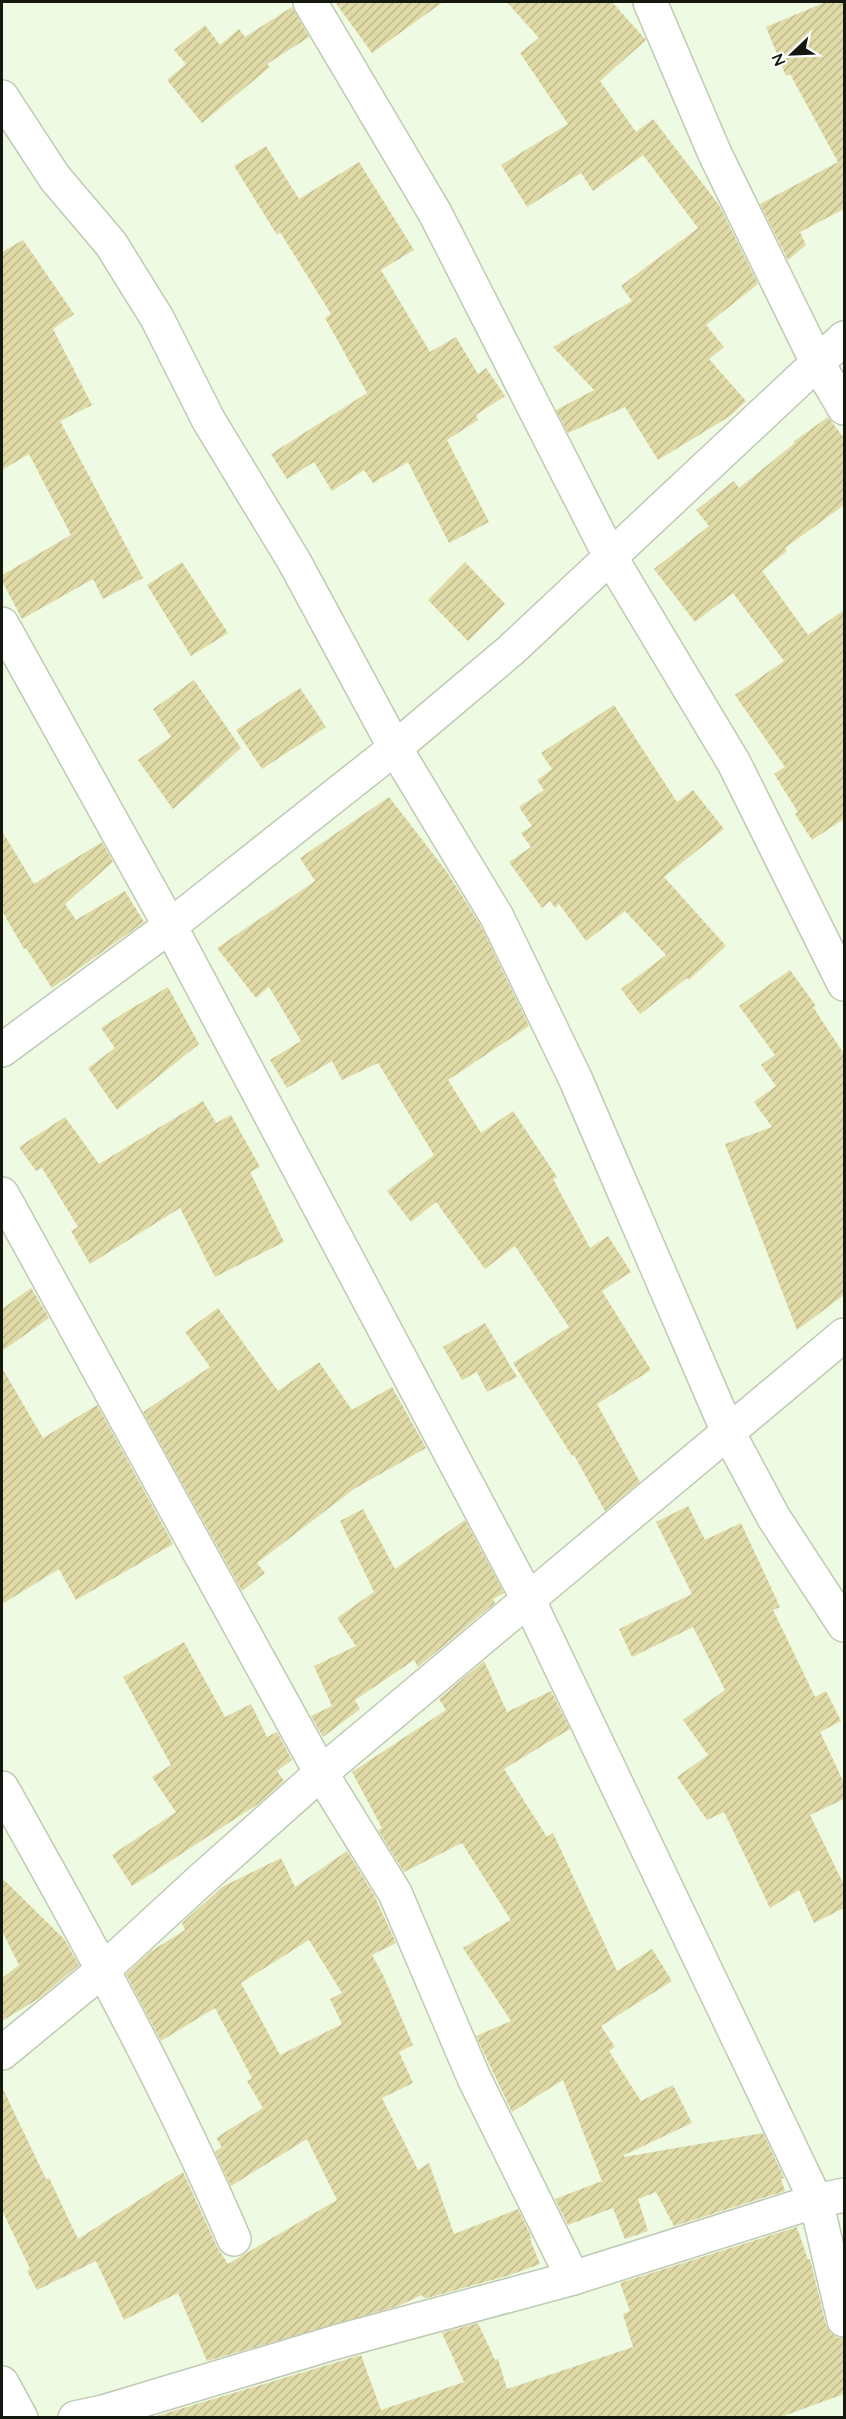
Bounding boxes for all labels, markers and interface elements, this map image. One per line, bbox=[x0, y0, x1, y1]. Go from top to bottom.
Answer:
north arrow bbox=[762, 24, 822, 84]
text: N bbox=[767, 51, 790, 69]

